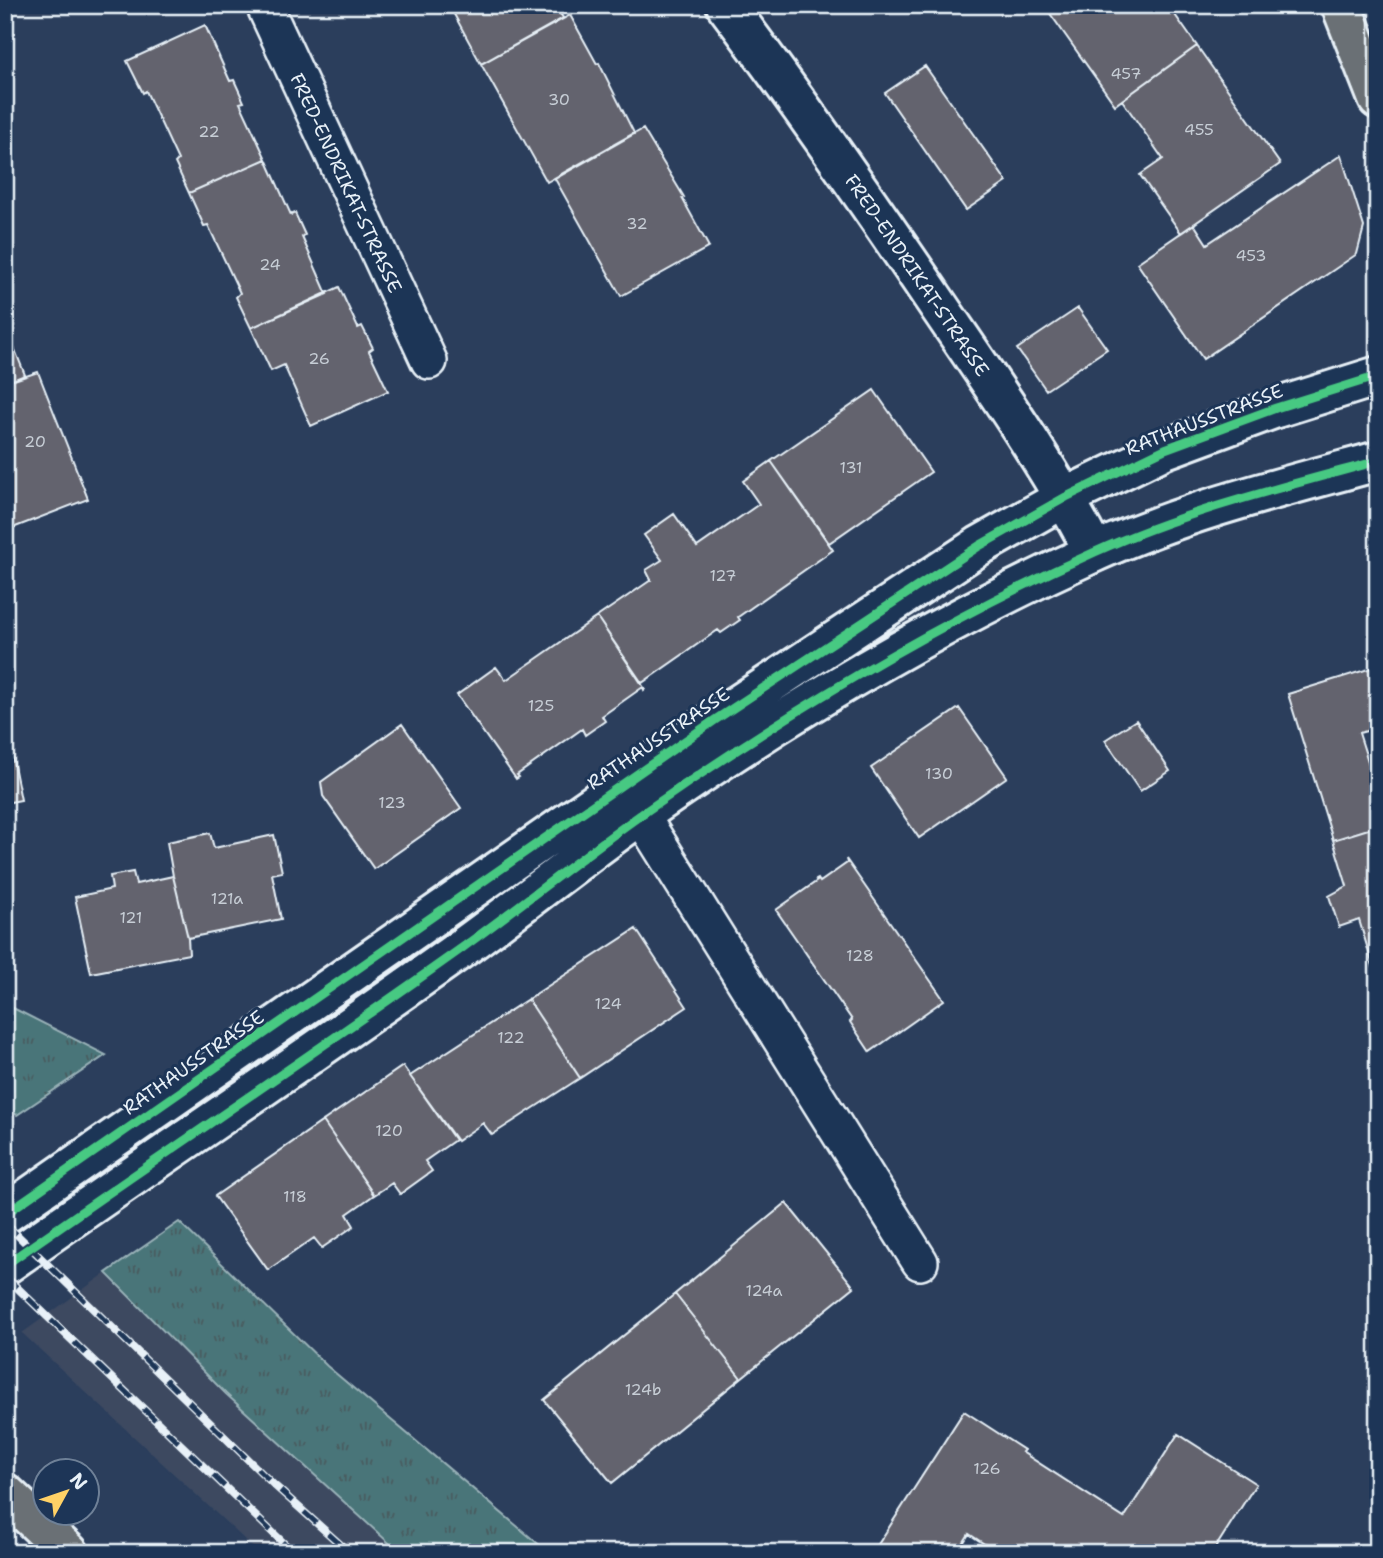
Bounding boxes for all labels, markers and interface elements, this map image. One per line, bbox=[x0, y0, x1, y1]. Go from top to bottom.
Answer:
house number: 457 bbox=[1111, 63, 1141, 84]
street label: FRED-ENDRIKAT-STRASSE bbox=[284, 69, 408, 297]
house number: 30 bbox=[548, 89, 570, 110]
house number: 455 bbox=[1184, 119, 1214, 140]
house number: 22 bbox=[198, 121, 220, 142]
street label: FRED-ENDRIKAT-STRASSE bbox=[839, 169, 995, 381]
house number: 32 bbox=[626, 213, 648, 234]
house number: 453 bbox=[1236, 245, 1266, 266]
house number: 24 bbox=[259, 254, 281, 275]
house number: 26 bbox=[308, 348, 330, 369]
street label: RATHAUSSTRASSE bbox=[1122, 378, 1287, 461]
house number: 20 bbox=[24, 431, 46, 452]
house number: 131 bbox=[840, 457, 862, 478]
house number: 127 bbox=[709, 565, 737, 586]
street label: RATHAUSSTRASSE bbox=[582, 681, 735, 795]
house number: 125 bbox=[528, 695, 554, 716]
house number: 130 bbox=[925, 763, 953, 784]
house number: 123 bbox=[378, 792, 406, 813]
house number: 121a bbox=[211, 888, 243, 909]
house number: 121 bbox=[120, 907, 142, 928]
house number: 128 bbox=[846, 945, 874, 966]
house number: 124 bbox=[594, 993, 622, 1014]
street label: RATHAUSSTRASSE bbox=[118, 1004, 269, 1121]
house number: 122 bbox=[497, 1027, 525, 1048]
house number: 120 bbox=[375, 1120, 403, 1141]
house number: 118 bbox=[283, 1186, 307, 1207]
house number: 124a bbox=[746, 1280, 783, 1301]
house number: 124b bbox=[625, 1379, 661, 1400]
north arrow bbox=[32, 1456, 102, 1526]
house number: 126 bbox=[973, 1458, 1001, 1479]
text: N bbox=[64, 1468, 93, 1495]

